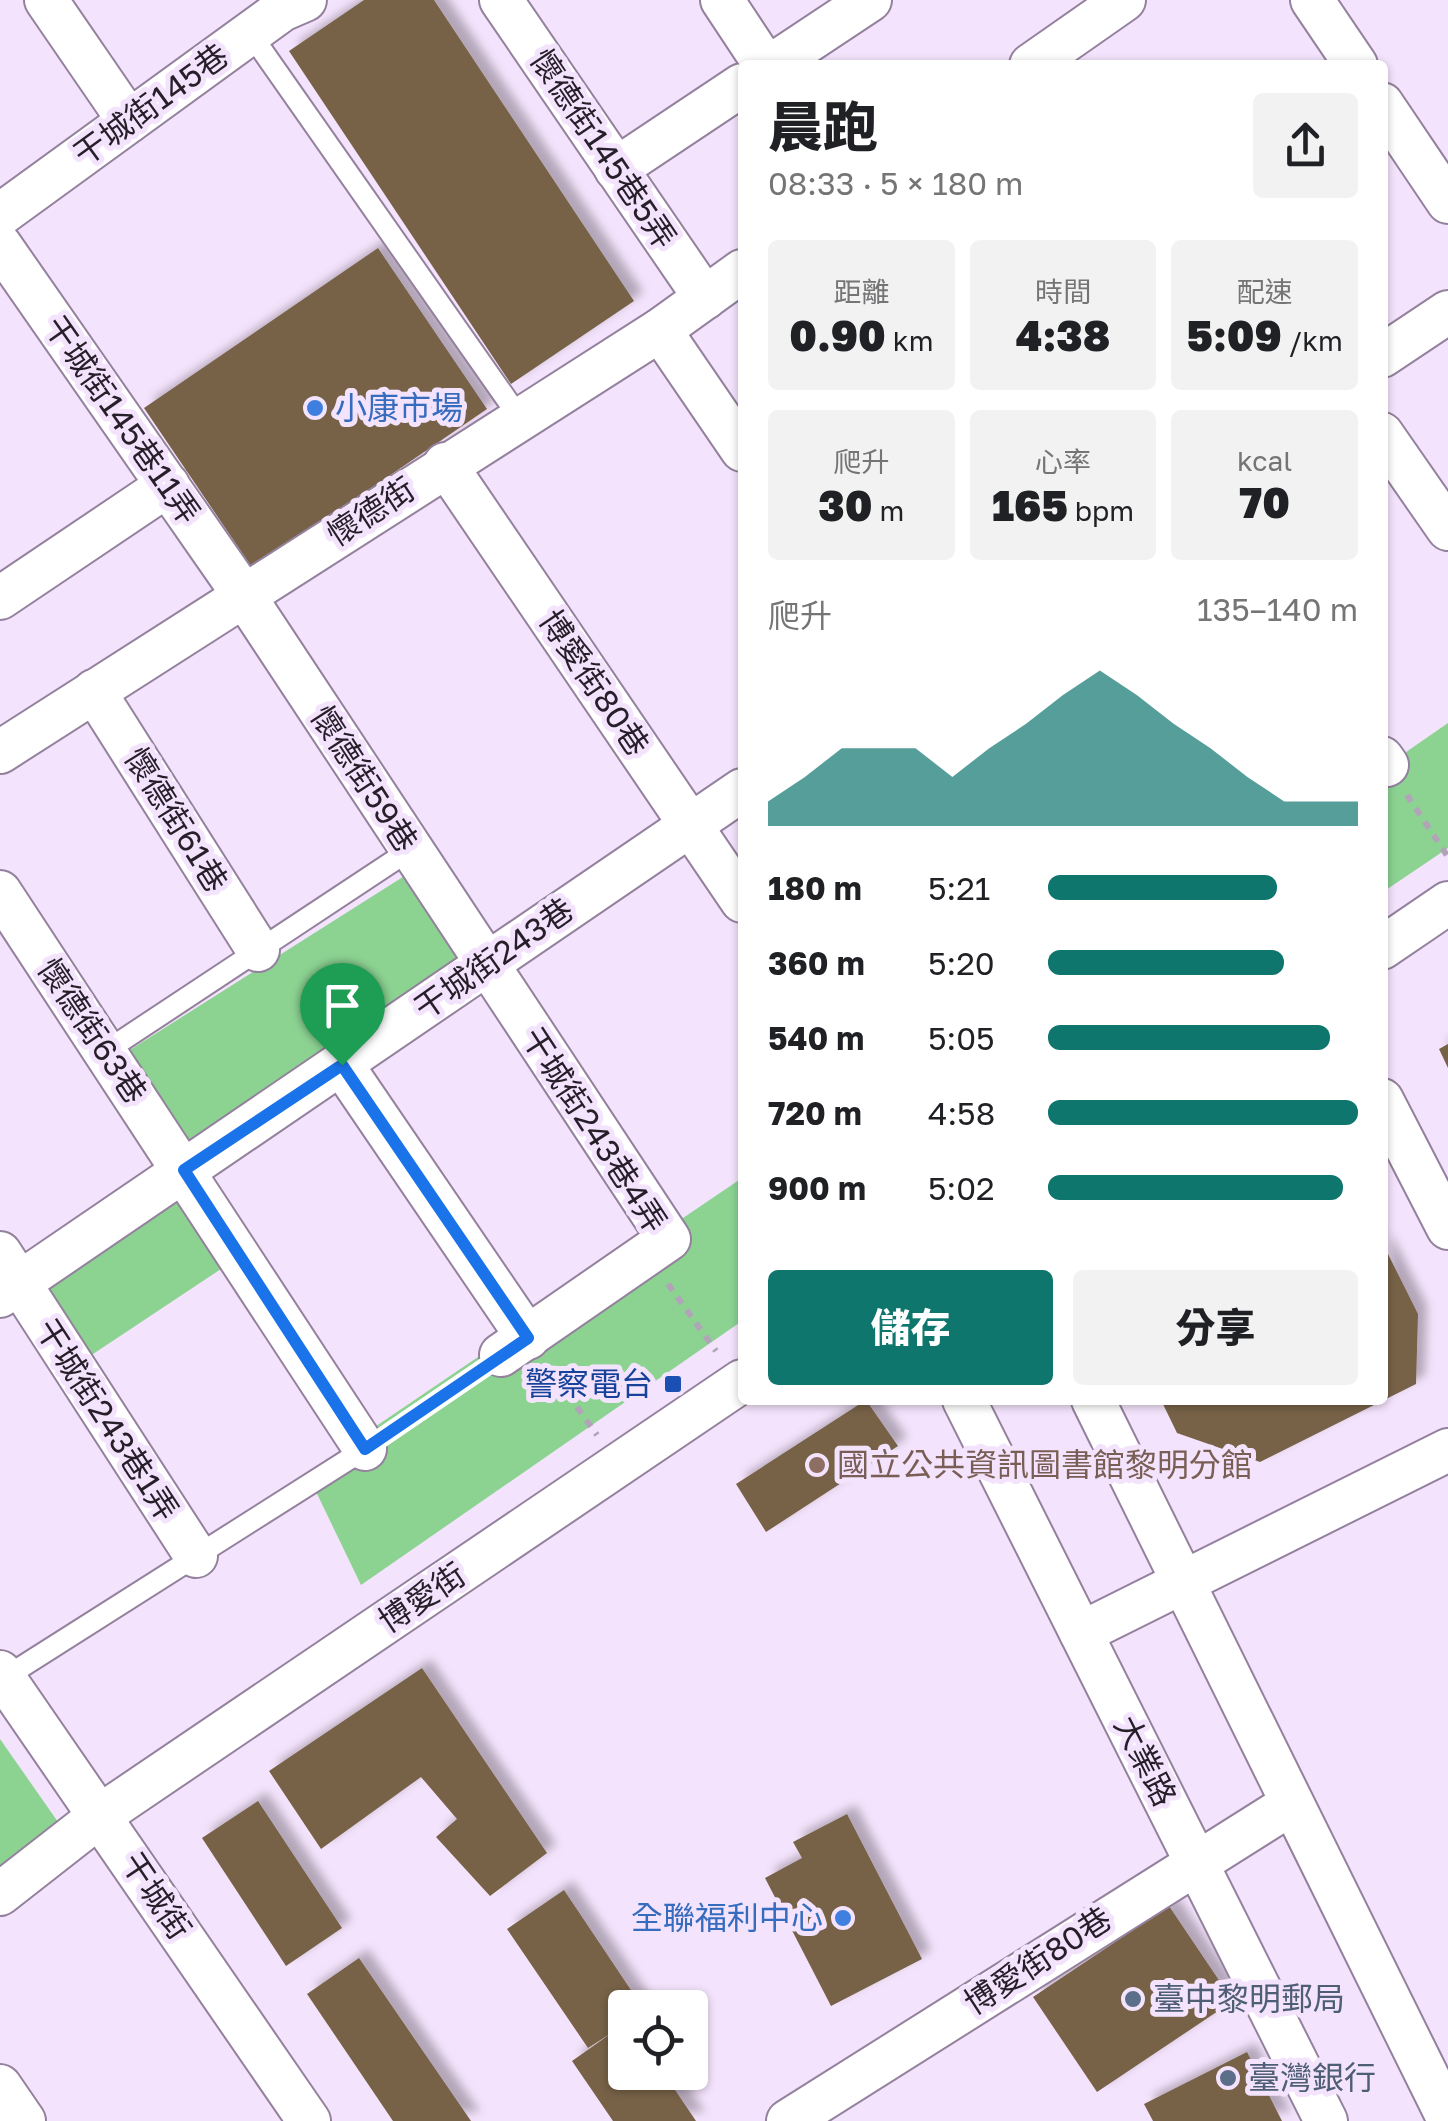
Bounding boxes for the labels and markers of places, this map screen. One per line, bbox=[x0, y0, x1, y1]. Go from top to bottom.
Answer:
place label: 小康市場 bbox=[335, 388, 463, 426]
marker: 小康市場 bbox=[304, 397, 326, 419]
pin bbox=[300, 963, 385, 1066]
place label: 警察電台 bbox=[525, 1364, 653, 1402]
marker: 警察電台 bbox=[662, 1373, 684, 1395]
place label: 國立公共資訊圖書館黎明分館 bbox=[837, 1445, 1253, 1483]
marker: 國立公共資訊圖書館黎明分館 bbox=[806, 1454, 828, 1476]
place label: 全聯福利中心 bbox=[631, 1898, 823, 1936]
marker: 全聯福利中心 bbox=[832, 1907, 854, 1929]
place label: 臺中黎明郵局 bbox=[1153, 1979, 1345, 2017]
marker: 臺中黎明郵局 bbox=[1122, 1988, 1144, 2010]
place label: 臺灣銀行 bbox=[1248, 2058, 1376, 2096]
marker: 臺灣銀行 bbox=[1217, 2067, 1239, 2089]

